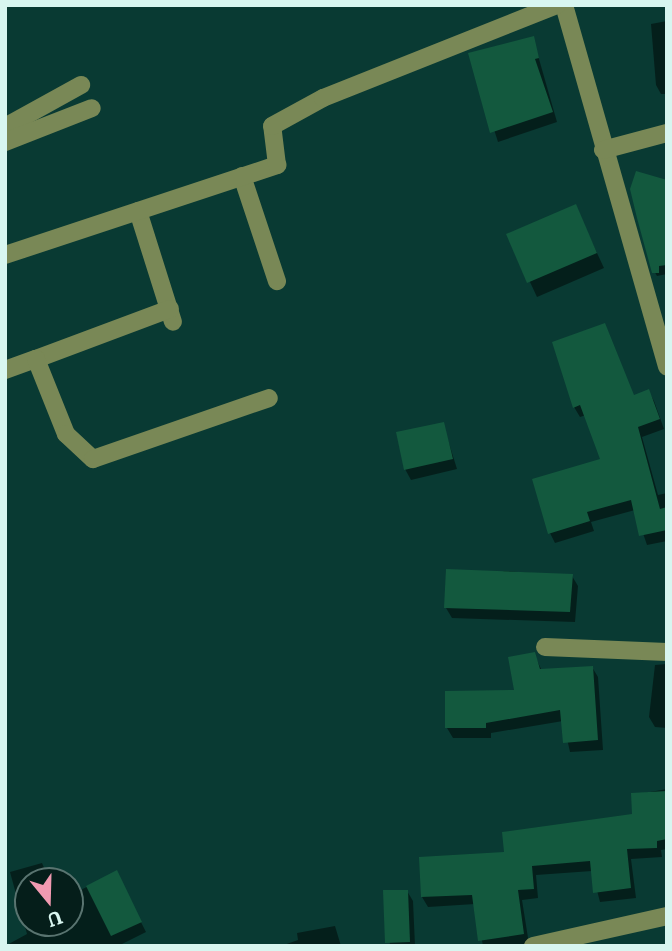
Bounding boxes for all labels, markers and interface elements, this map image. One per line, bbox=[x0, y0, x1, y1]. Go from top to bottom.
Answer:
north arrow bbox=[14, 867, 84, 937]
text: U bbox=[44, 904, 67, 936]

